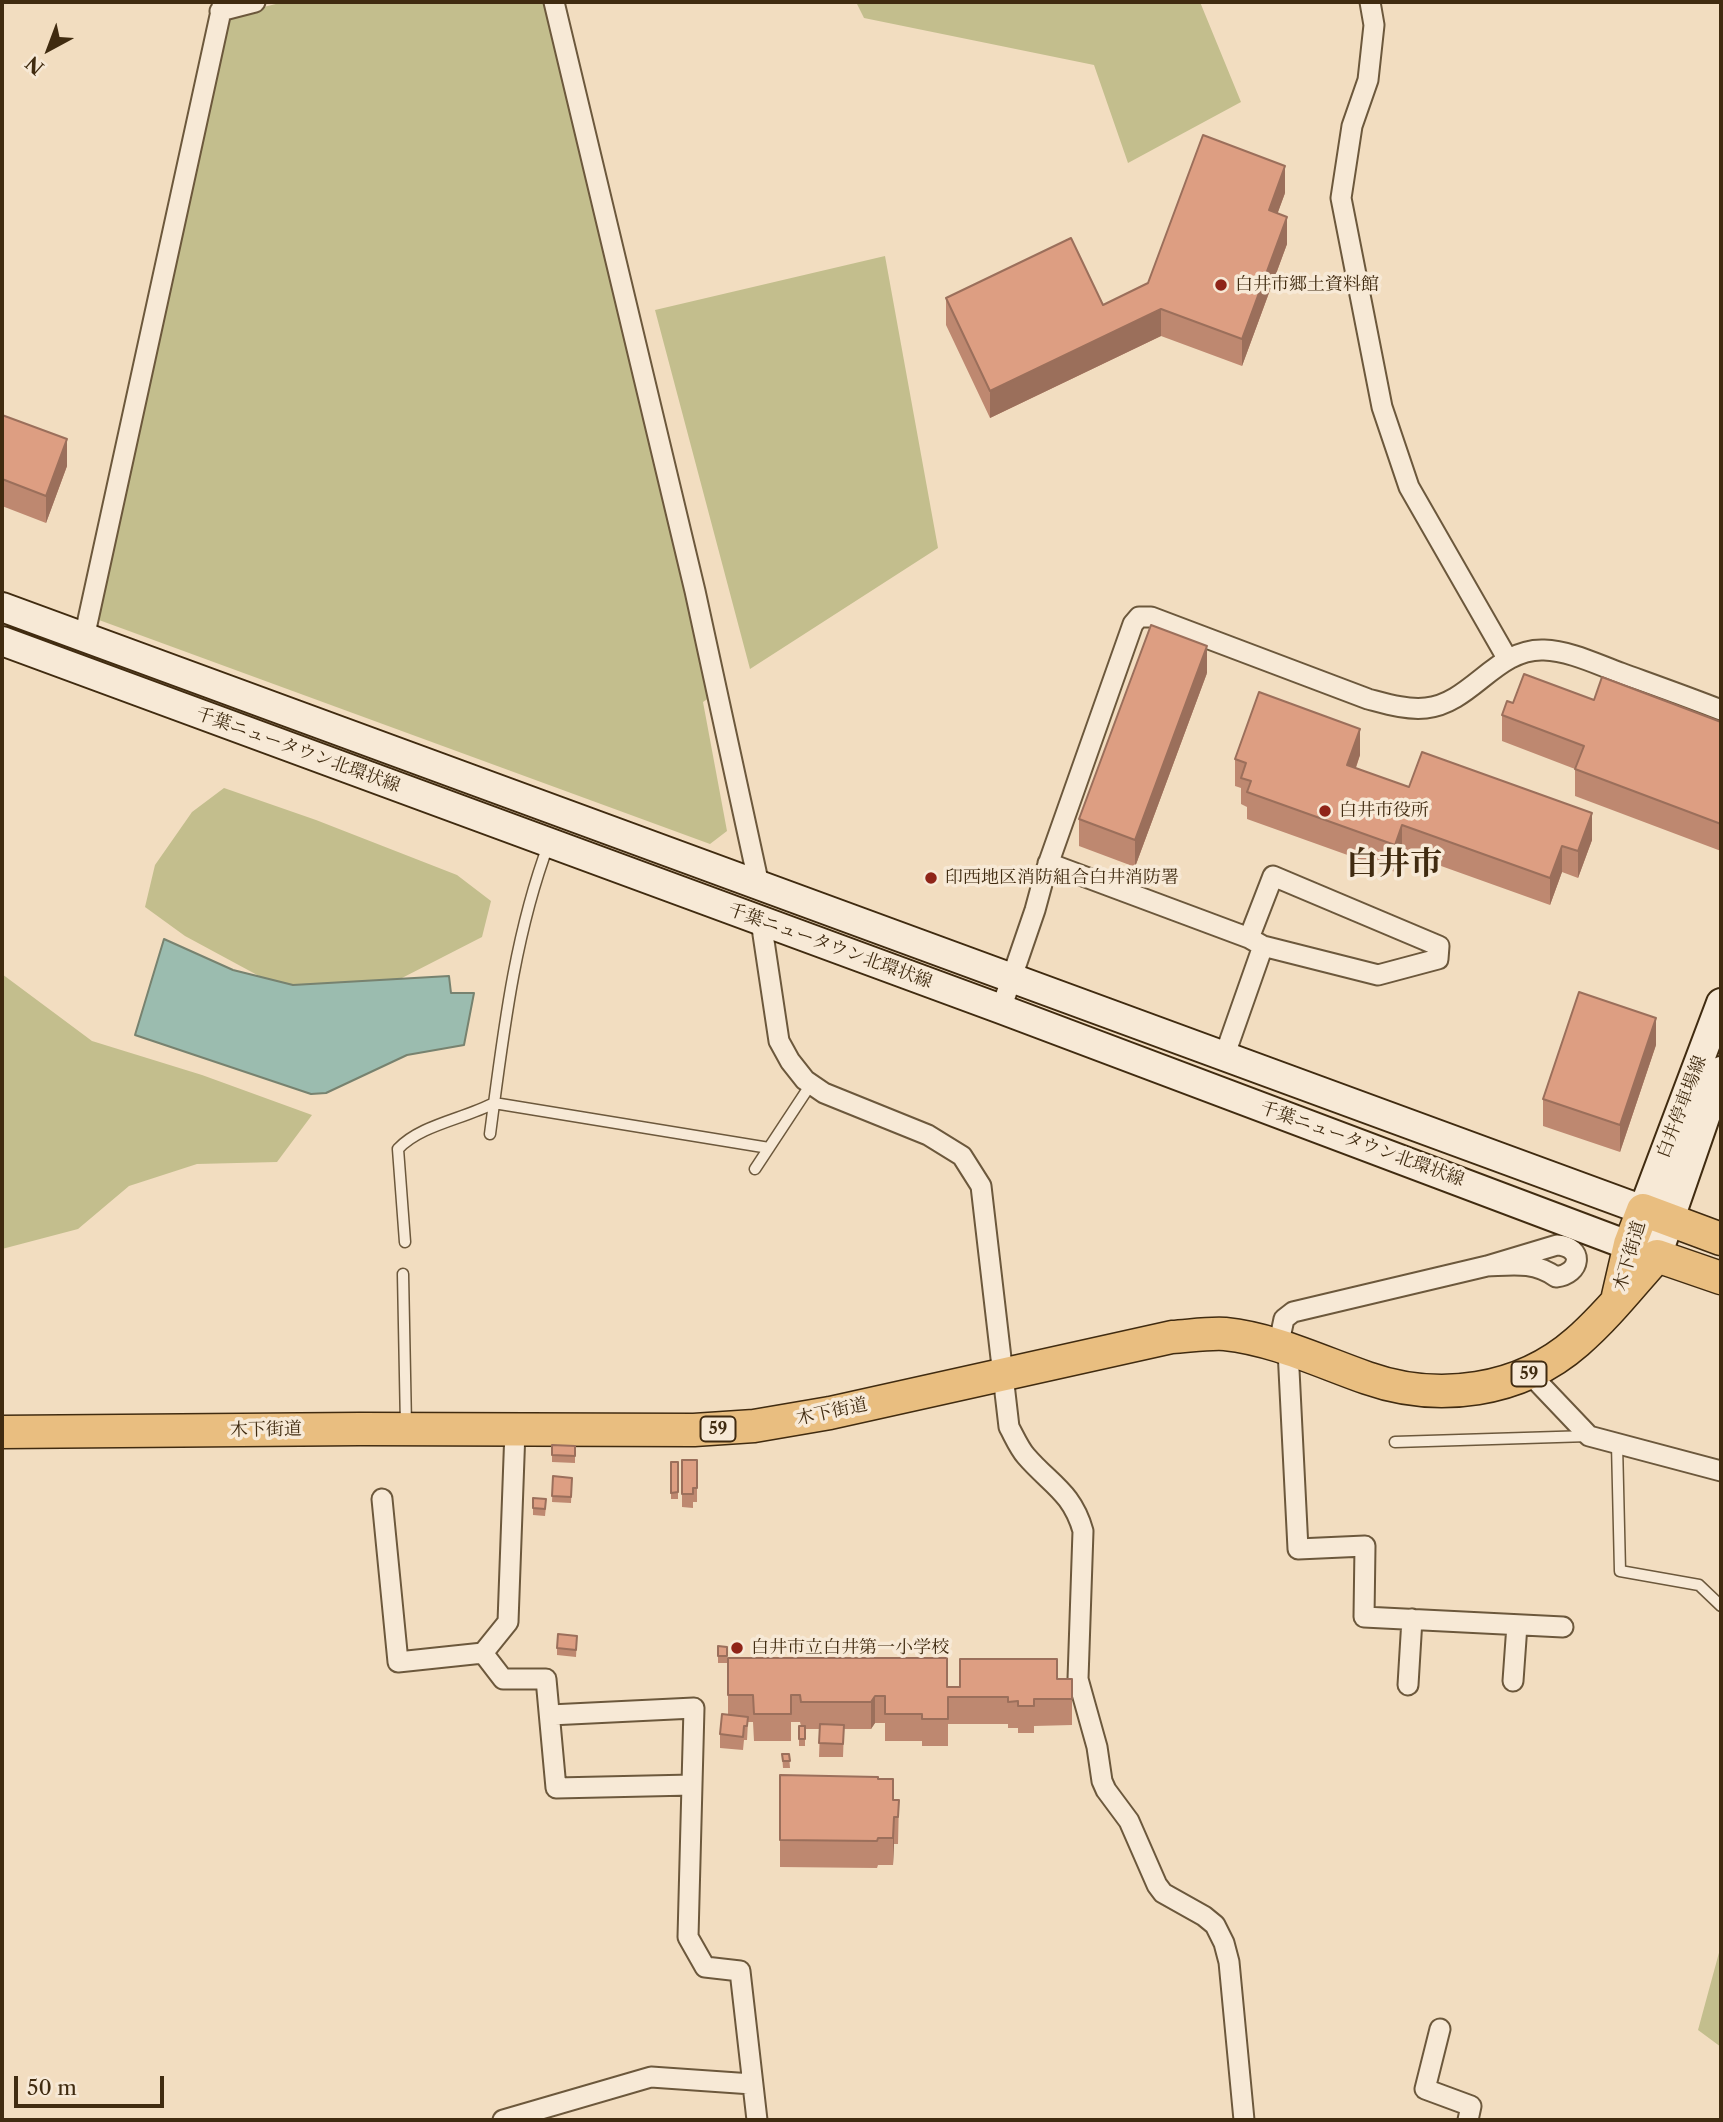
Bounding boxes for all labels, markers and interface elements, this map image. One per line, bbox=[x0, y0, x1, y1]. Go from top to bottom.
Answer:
north arrow bbox=[14, 14, 84, 84]
text: N bbox=[21, 51, 49, 79]
place label: 白井市郷土資料館 bbox=[1235, 274, 1379, 296]
marker: 白井市郷土資料館 bbox=[1213, 277, 1229, 293]
street label: 千葉ニュータウン北環状線 bbox=[193, 703, 403, 797]
place label: 白井市役所 bbox=[1339, 800, 1429, 822]
marker: 白井市役所 bbox=[1317, 803, 1333, 819]
district label: 白井市 bbox=[1346, 846, 1442, 884]
place label: 印西地区消防組合白井消防署 bbox=[945, 867, 1179, 889]
marker: 印西地区消防組合白井消防署 bbox=[923, 870, 939, 886]
street label: 千葉ニュータウン北環状線 bbox=[725, 899, 935, 993]
street label: 白井停車場線 bbox=[1653, 1053, 1711, 1161]
street label: 千葉ニュータウン北環状線 bbox=[1257, 1097, 1467, 1191]
street label: 木下街道 bbox=[1610, 1218, 1650, 1294]
road number: 59 bbox=[1512, 1362, 1546, 1386]
street label: 木下街道 bbox=[795, 1394, 869, 1430]
road number: 59 bbox=[700, 1416, 736, 1442]
street label: 木下街道 bbox=[230, 1419, 302, 1441]
place label: 白井市立白井第一小学校 bbox=[751, 1637, 949, 1659]
marker: 白井市立白井第一小学校 bbox=[729, 1640, 745, 1656]
scale bar bbox=[18, 2062, 168, 2106]
text: 50 m bbox=[27, 2075, 77, 2100]

